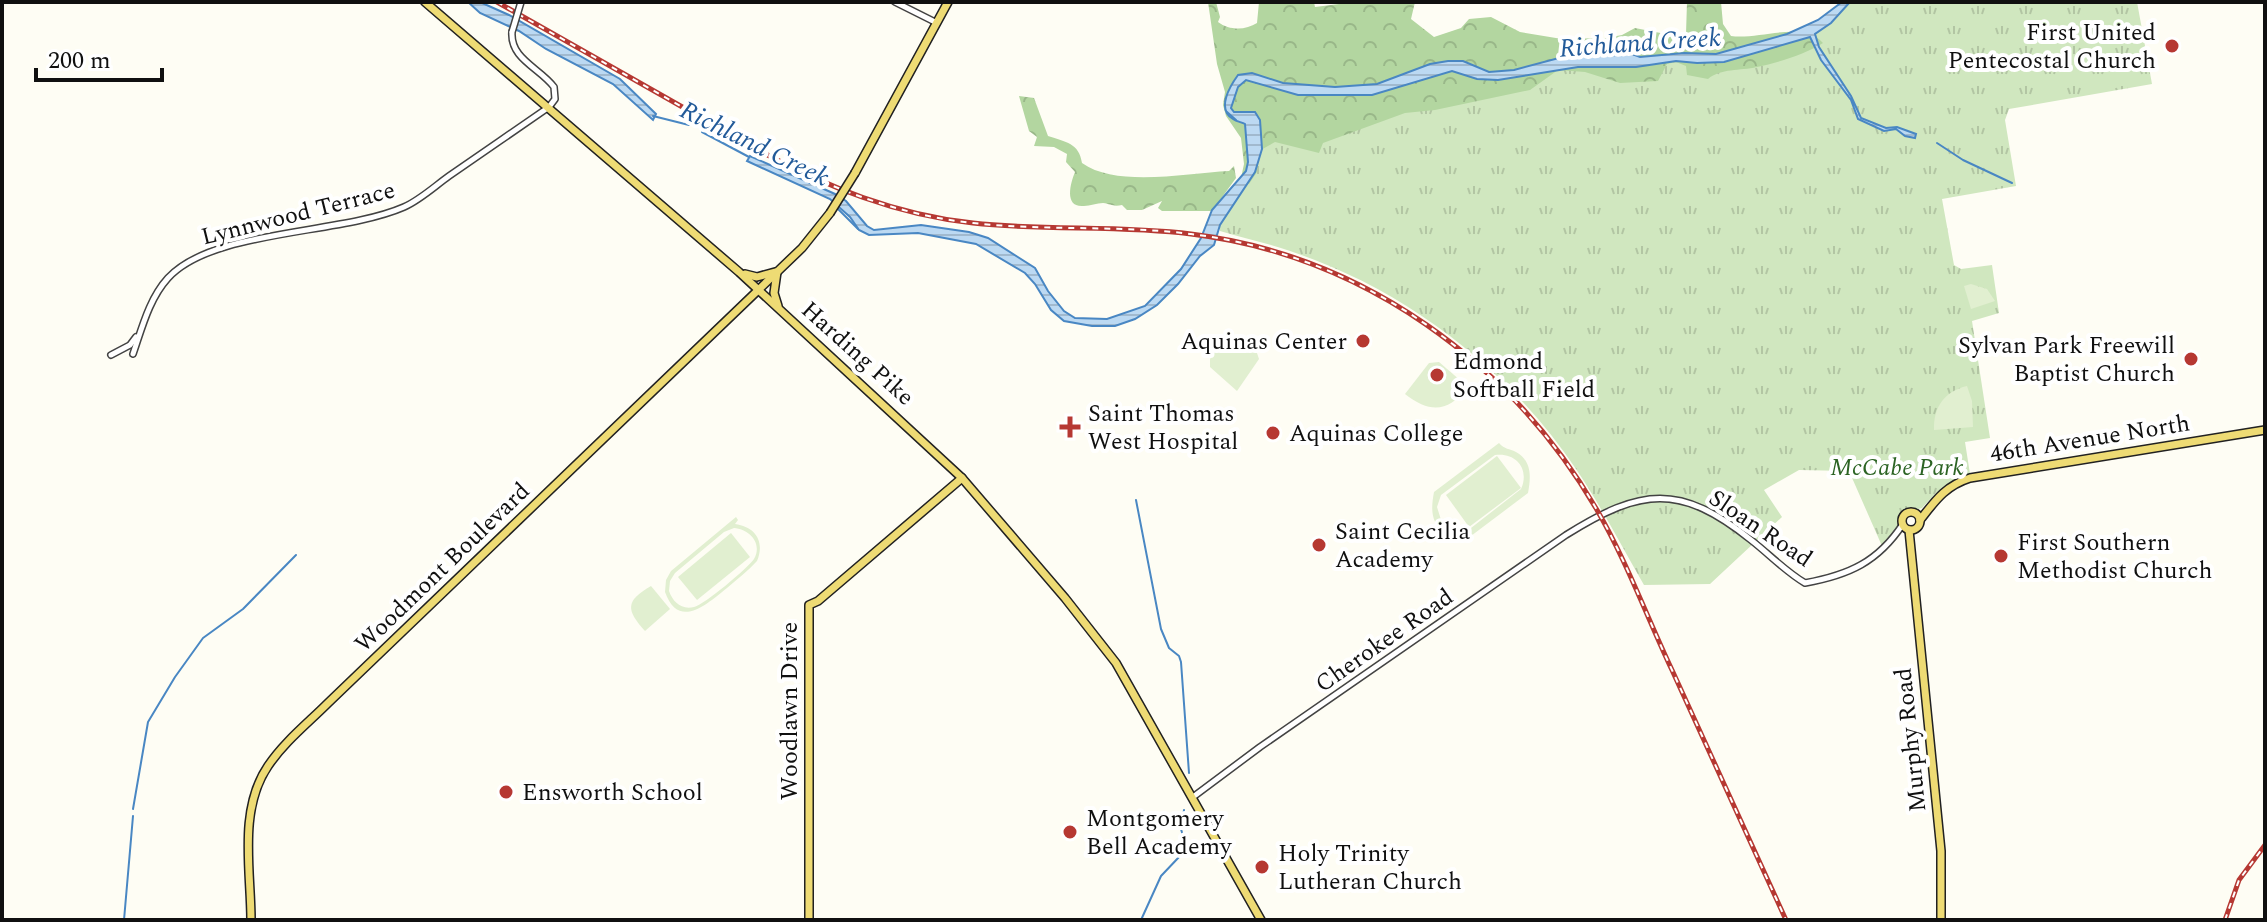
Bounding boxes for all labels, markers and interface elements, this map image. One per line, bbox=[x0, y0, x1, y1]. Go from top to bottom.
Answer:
place label: First United Pentecostal Church bbox=[1948, 15, 2156, 79]
water label: Richland Creek bbox=[1558, 17, 1722, 69]
scale bar bbox=[36, 32, 162, 82]
marker: First United Pentecostal Church bbox=[2163, 37, 2181, 55]
text: 200 m bbox=[48, 43, 111, 79]
water label: Richland Creek bbox=[673, 90, 836, 197]
street label: Lynnwood Terrace bbox=[198, 172, 399, 255]
street label: Harding Pike bbox=[793, 293, 922, 415]
place label: Aquinas Center bbox=[1181, 324, 1347, 360]
place label: Sylvan Park Freewill Baptist Church bbox=[1958, 328, 2175, 392]
marker: Aquinas Center bbox=[1354, 332, 1372, 350]
place label: Edmond Softball Field bbox=[1453, 344, 1595, 408]
marker: Sylvan Park Freewill Baptist Church bbox=[2182, 350, 2200, 368]
marker: Edmond Softball Field bbox=[1428, 366, 1446, 384]
place label: Saint Thomas West Hospital bbox=[1088, 396, 1238, 460]
street label: 46th Avenue North bbox=[1988, 405, 2193, 473]
marker: Saint Thomas West Hospital bbox=[1059, 416, 1081, 438]
place label: Aquinas College bbox=[1289, 416, 1463, 452]
marker: Aquinas College bbox=[1264, 424, 1282, 442]
park label: McCabe Park bbox=[1830, 450, 1964, 486]
street label: Woodmont Boulevard bbox=[347, 474, 539, 661]
street label: Sloan Road bbox=[1701, 481, 1820, 577]
place label: Saint Cecilia Academy bbox=[1335, 514, 1471, 578]
place label: First Southern Methodist Church bbox=[2017, 525, 2213, 589]
marker: Saint Cecilia Academy bbox=[1310, 536, 1328, 554]
marker: First Southern Methodist Church bbox=[1992, 547, 2010, 565]
street label: Cherokee Road bbox=[1308, 580, 1461, 702]
street label: Woodlawn Drive bbox=[772, 622, 808, 800]
street label: Murphy Road bbox=[1886, 666, 1936, 814]
place label: Ensworth School bbox=[522, 775, 703, 811]
marker: Ensworth School bbox=[497, 783, 515, 801]
place label: Montgomery Bell Academy bbox=[1086, 801, 1233, 865]
marker: Montgomery Bell Academy bbox=[1061, 823, 1079, 841]
place label: Holy Trinity Lutheran Church bbox=[1278, 836, 1462, 900]
marker: Holy Trinity Lutheran Church bbox=[1253, 858, 1271, 876]

